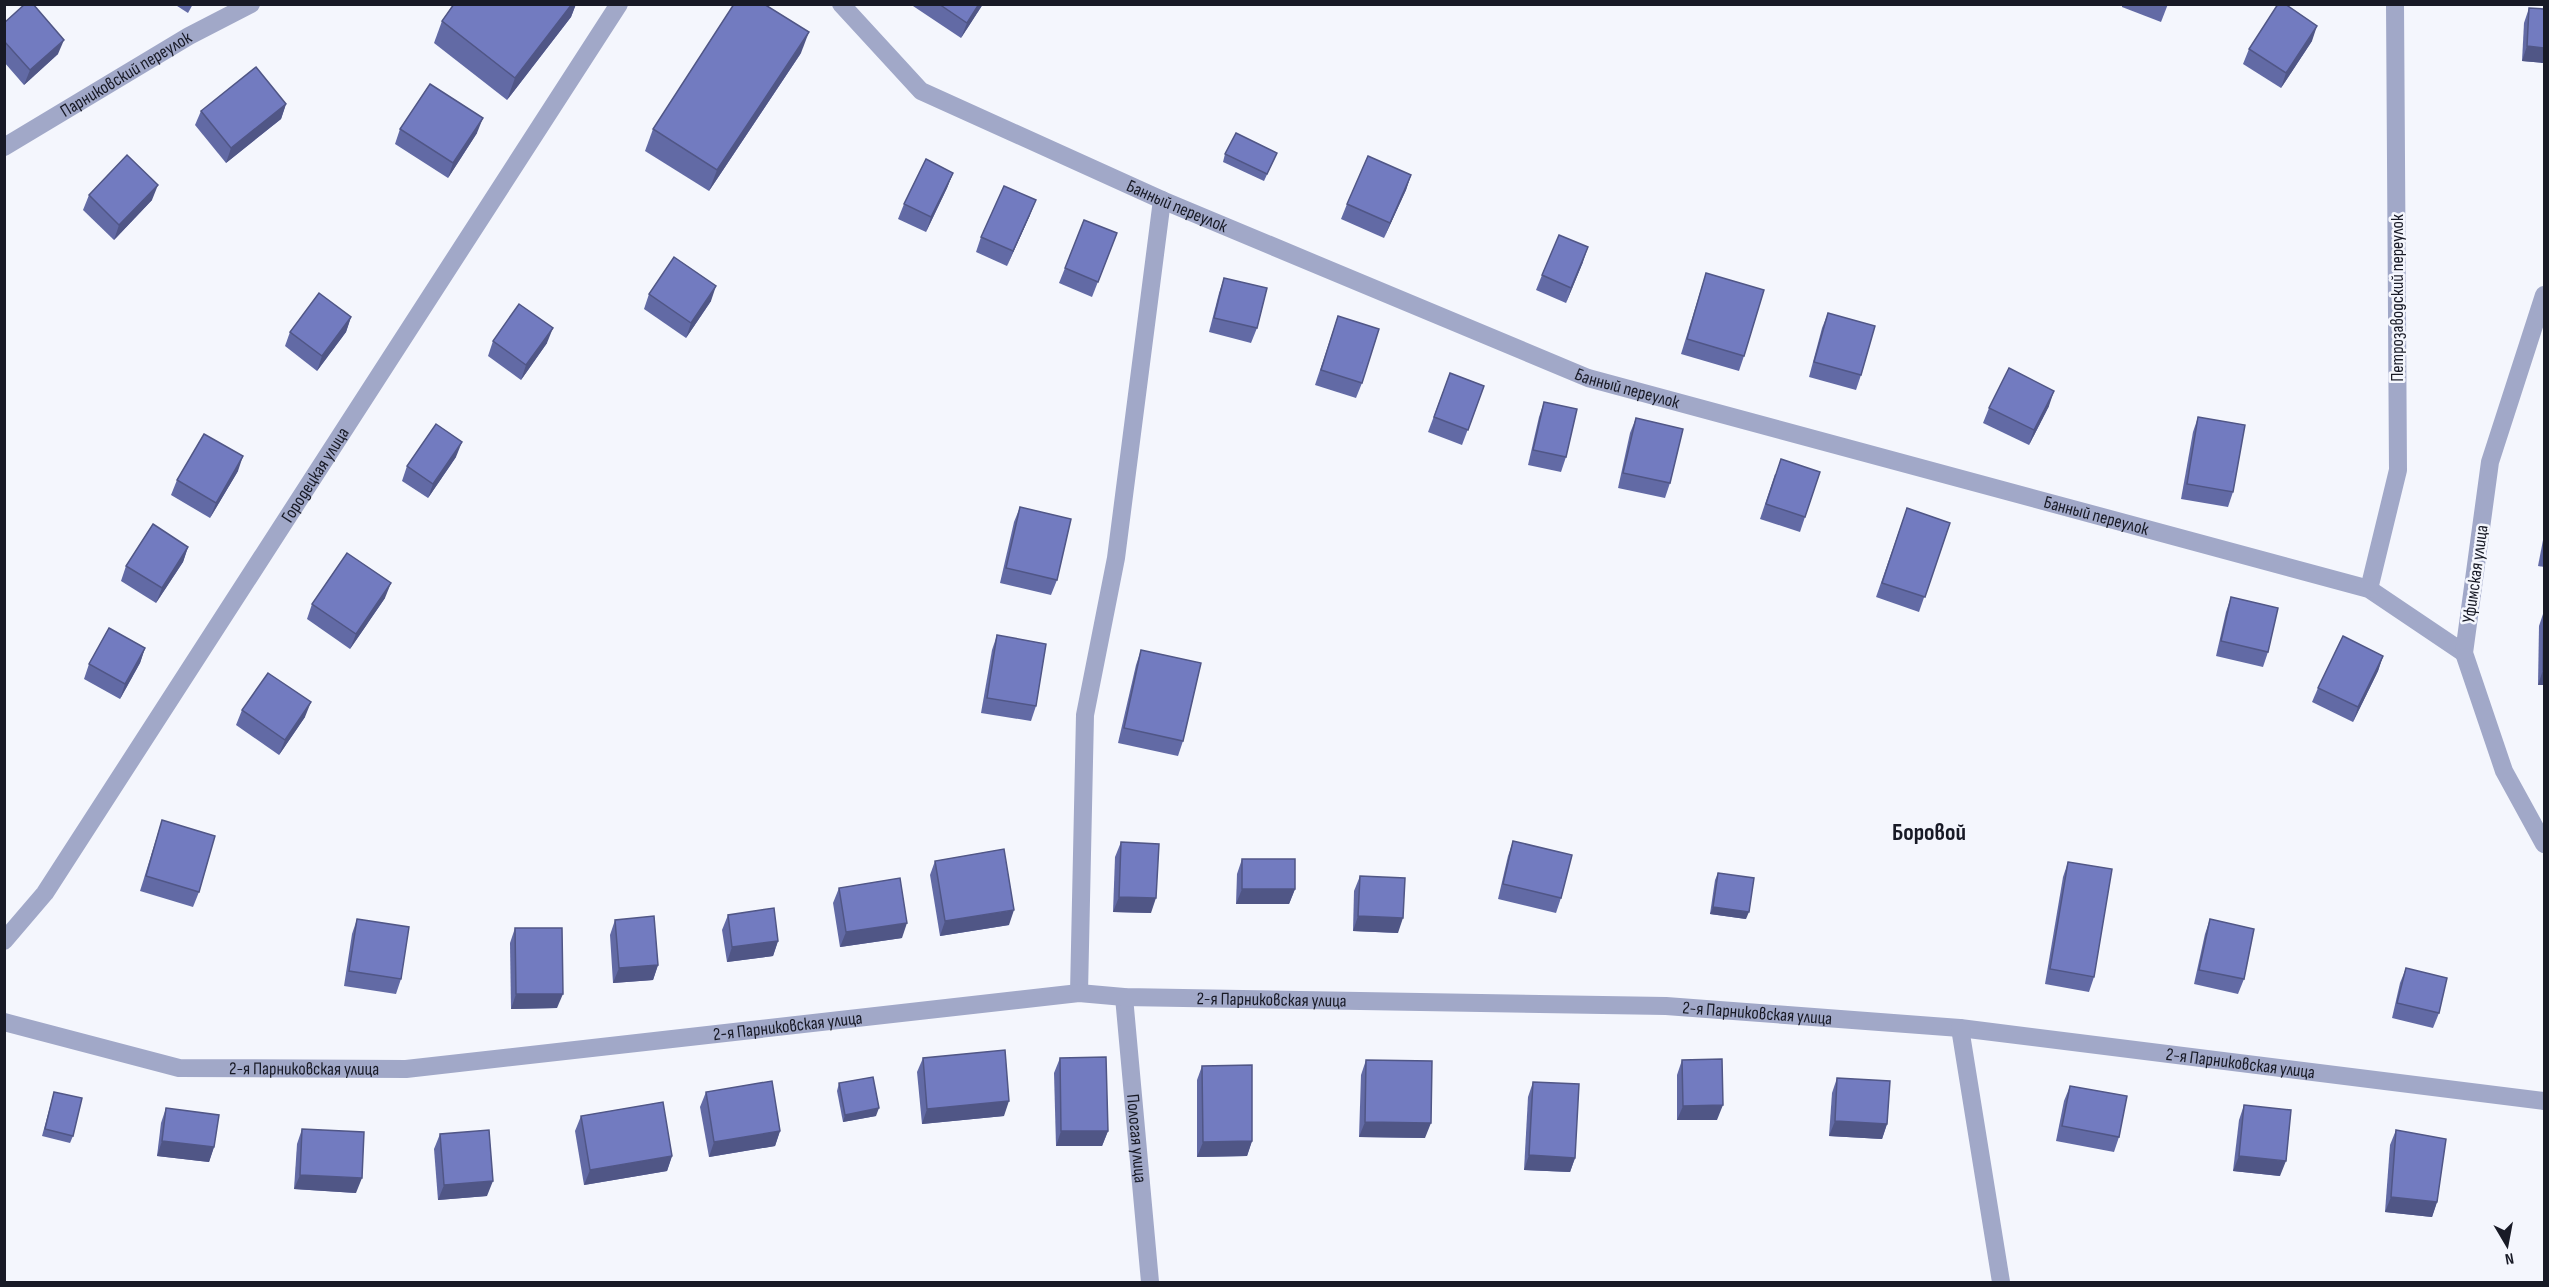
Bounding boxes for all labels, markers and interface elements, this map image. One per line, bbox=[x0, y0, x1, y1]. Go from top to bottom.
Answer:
street label: Парниковский переулок bbox=[57, 27, 196, 122]
street label: Банный переулок bbox=[1123, 175, 1231, 237]
street label: Петрозаводский переулок bbox=[2387, 214, 2408, 382]
street label: Банный переулок bbox=[1572, 364, 1682, 413]
street label: Городецкая улица bbox=[277, 424, 354, 526]
street label: Банный переулок bbox=[2042, 492, 2151, 540]
street label: Уфимская улица bbox=[2458, 524, 2493, 624]
district label: Боровой bbox=[1892, 818, 1966, 847]
street label: 2-я Парниковская улица bbox=[1196, 988, 1347, 1012]
street label: 2-я Парниковская улица bbox=[1682, 997, 1833, 1029]
street label: 2-я Парниковская улица bbox=[712, 1008, 864, 1045]
street label: 2-я Парниковская улица bbox=[2165, 1044, 2316, 1083]
street label: 2-я Парниковская улица bbox=[229, 1058, 379, 1080]
street label: Пологая улица bbox=[1122, 1093, 1151, 1184]
north arrow bbox=[2477, 1215, 2537, 1275]
text: N bbox=[2503, 1248, 2515, 1268]

